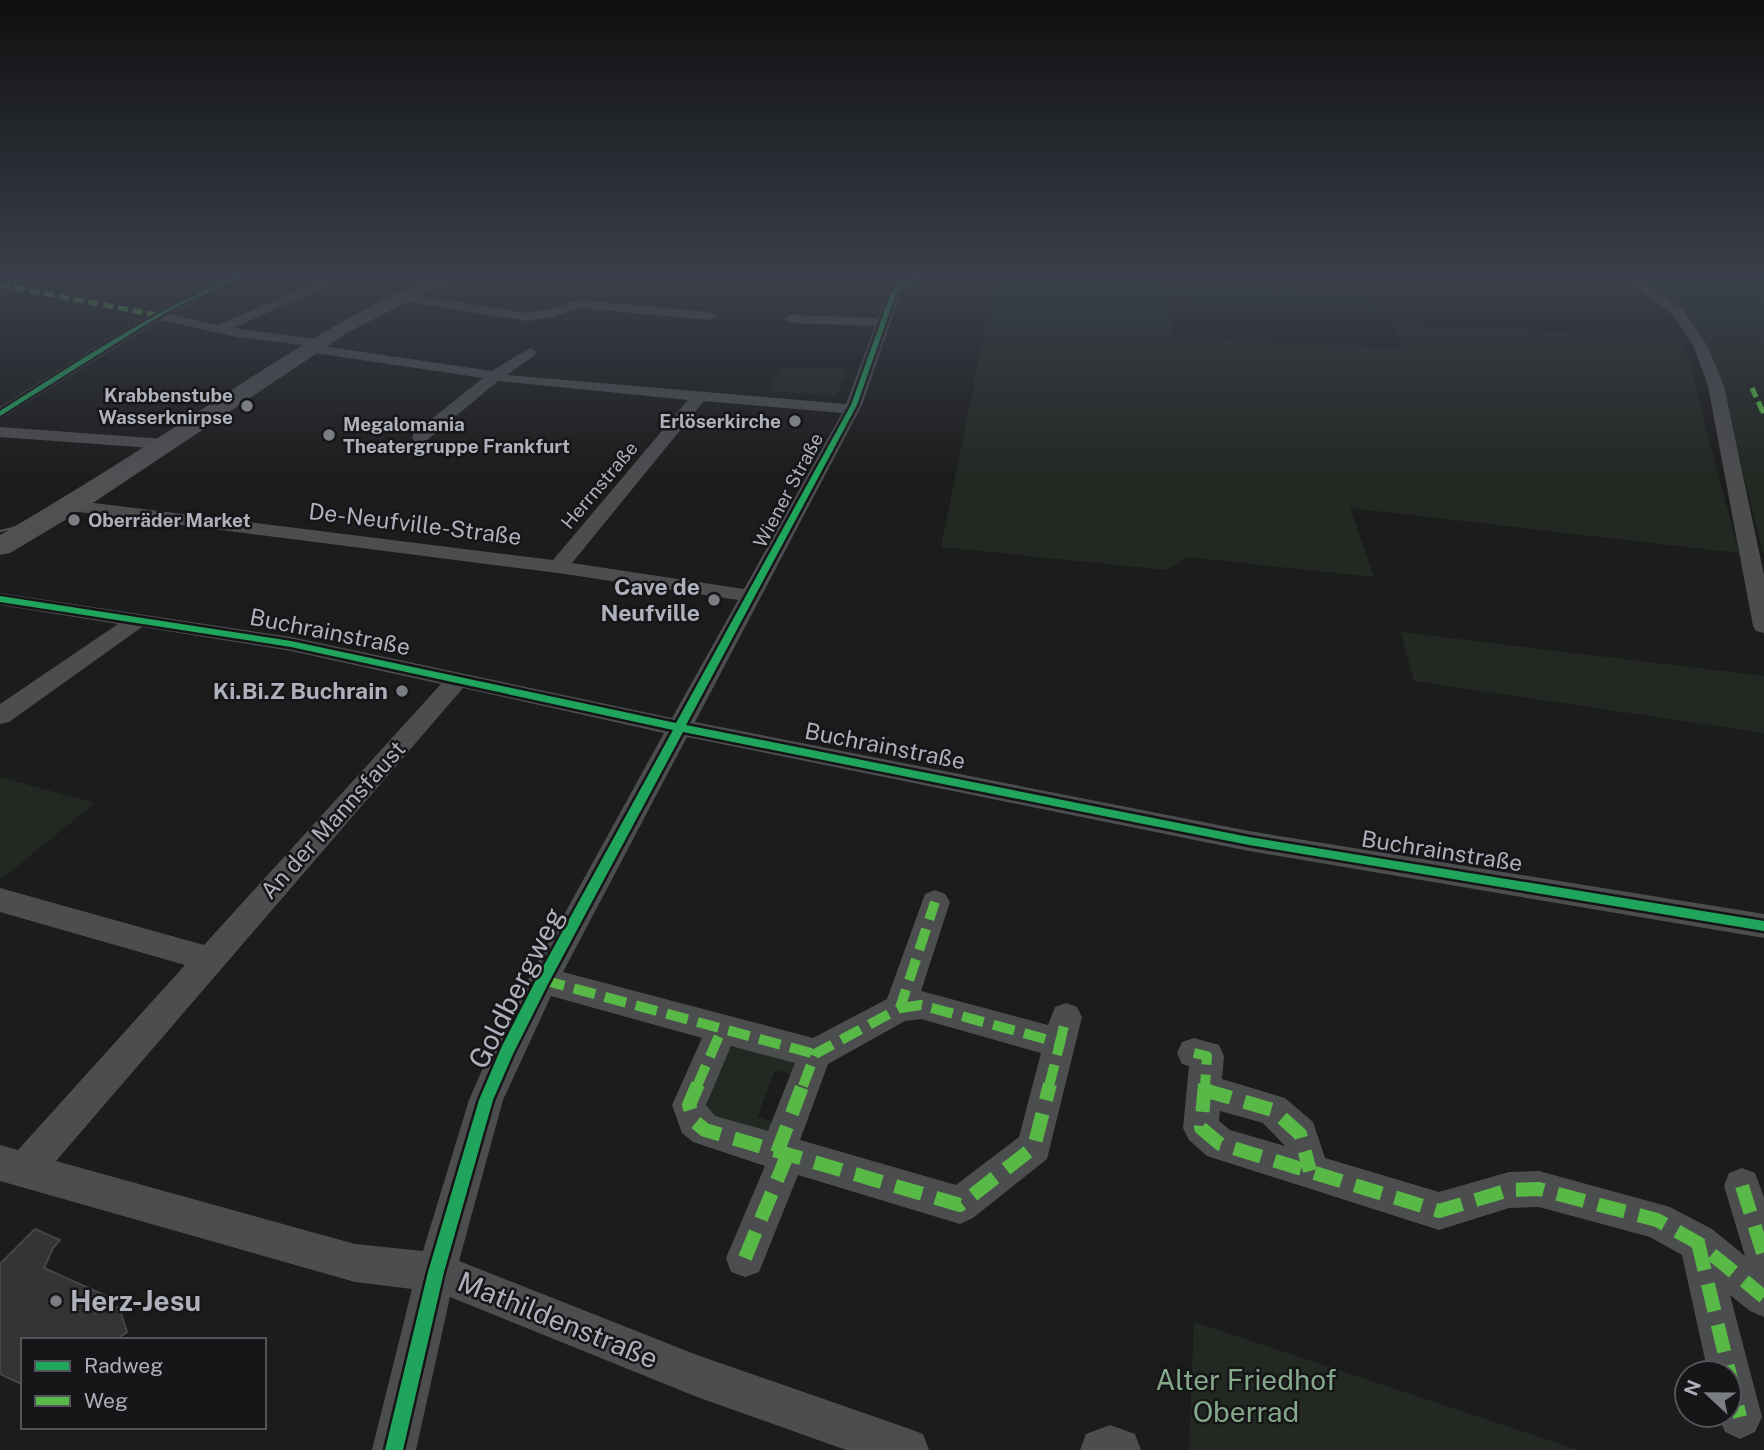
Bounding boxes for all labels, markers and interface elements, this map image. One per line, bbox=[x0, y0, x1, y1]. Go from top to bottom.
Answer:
place label: Krabbenstube Wasserknirpse bbox=[98, 384, 233, 428]
marker: Krabbenstube Wasserknirpse bbox=[239, 398, 255, 414]
place label: Erlöserkirche bbox=[659, 410, 781, 432]
place label: Megalomania Theatergruppe Frankfurt bbox=[343, 413, 570, 457]
marker: Erlöserkirche bbox=[787, 413, 803, 429]
marker: Megalomania Theatergruppe Frankfurt bbox=[321, 427, 337, 443]
street label: Wiener Straße bbox=[749, 429, 827, 551]
street label: Herrnstraße bbox=[556, 437, 642, 533]
street label: De-Neufville-Straße bbox=[307, 497, 523, 550]
place label: Oberräder Market bbox=[88, 509, 251, 531]
marker: Oberräder Market bbox=[66, 512, 82, 528]
place label: Cave de Neufville bbox=[600, 573, 700, 626]
marker: Cave de Neufville bbox=[706, 592, 722, 608]
street label: Buchrainstraße bbox=[248, 603, 413, 660]
place label: Ki.Bi.Z Buchrain bbox=[213, 677, 388, 704]
marker: Ki.Bi.Z Buchrain bbox=[394, 683, 410, 699]
street label: Buchrainstraße bbox=[803, 717, 968, 774]
street label: An der Mannsfaust bbox=[255, 735, 411, 904]
street label: Buchrainstraße bbox=[1360, 824, 1525, 877]
street label: Goldbergweg bbox=[461, 902, 570, 1074]
street label: Mathildenstraße bbox=[453, 1264, 663, 1375]
place label: Herz-Jesu bbox=[70, 1284, 201, 1317]
marker: Herz-Jesu bbox=[48, 1293, 64, 1309]
legend bbox=[21, 1338, 266, 1429]
text: Radweg bbox=[84, 1353, 163, 1378]
north arrow bbox=[1673, 1359, 1743, 1429]
park label: Alter Friedhof Oberrad bbox=[1155, 1363, 1337, 1428]
text: N bbox=[1679, 1377, 1705, 1399]
text: Weg bbox=[84, 1388, 128, 1413]

